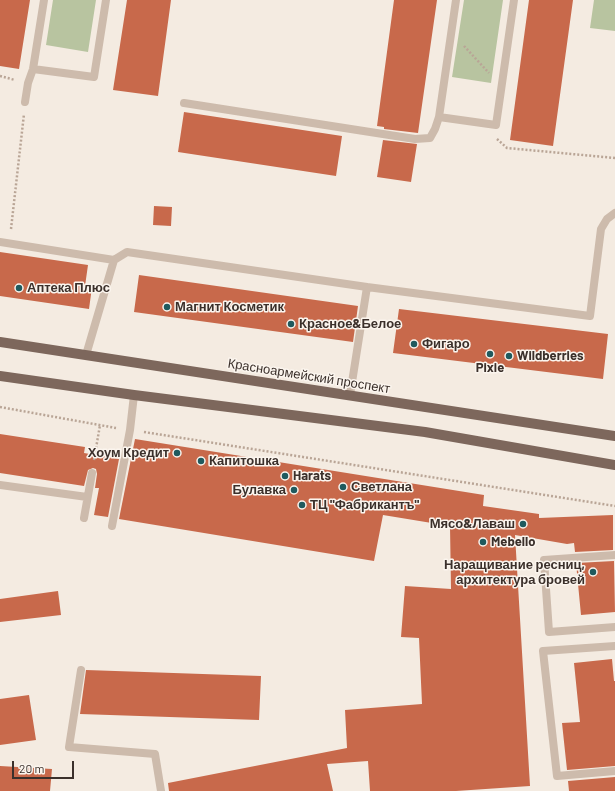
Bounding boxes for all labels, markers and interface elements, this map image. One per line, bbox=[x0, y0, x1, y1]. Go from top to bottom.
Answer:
place label: Аптека Плюс bbox=[27, 280, 110, 296]
marker: Аптека Плюс bbox=[14, 283, 24, 293]
place label: Магнит Косметик bbox=[175, 299, 284, 315]
marker: Магнит Косметик bbox=[162, 302, 172, 312]
place label: Красное&Белое bbox=[299, 316, 401, 332]
marker: Красное&Белое bbox=[286, 319, 296, 329]
place label: Фигаро bbox=[422, 336, 470, 352]
marker: Фигаро bbox=[409, 339, 419, 349]
place label: Wildberries bbox=[517, 348, 583, 364]
marker: Pixie bbox=[485, 349, 495, 359]
marker: Wildberries bbox=[504, 351, 514, 361]
street label: Красноармейский проспект bbox=[227, 355, 391, 397]
place label: Pixie bbox=[476, 360, 504, 376]
place label: Хоум Кредит bbox=[88, 445, 169, 461]
marker: Хоум Кредит bbox=[172, 448, 182, 458]
place label: Капитошка bbox=[209, 453, 279, 469]
marker: Капитошка bbox=[196, 456, 206, 466]
place label: Harats bbox=[293, 468, 331, 484]
marker: Harats bbox=[280, 471, 290, 481]
place label: Светлана bbox=[351, 479, 412, 495]
place label: Булавка bbox=[233, 482, 286, 498]
marker: Светлана bbox=[338, 482, 348, 492]
marker: Булавка bbox=[289, 485, 299, 495]
place label: ТЦ "Фабрикантъ" bbox=[310, 497, 419, 513]
marker: ТЦ "Фабрикантъ" bbox=[297, 500, 307, 510]
place label: Мясо&Лаваш bbox=[430, 516, 515, 532]
marker: Мясо&Лаваш bbox=[518, 519, 528, 529]
place label: Mebello bbox=[491, 534, 535, 550]
marker: Mebello bbox=[478, 537, 488, 547]
place label: Наращивание ресниц, архитектура бровей bbox=[444, 557, 585, 588]
marker: Наращивание ресниц, архитектура бровей bbox=[588, 567, 598, 577]
scale bar bbox=[14, 753, 76, 779]
text: 20 m bbox=[19, 761, 45, 775]

